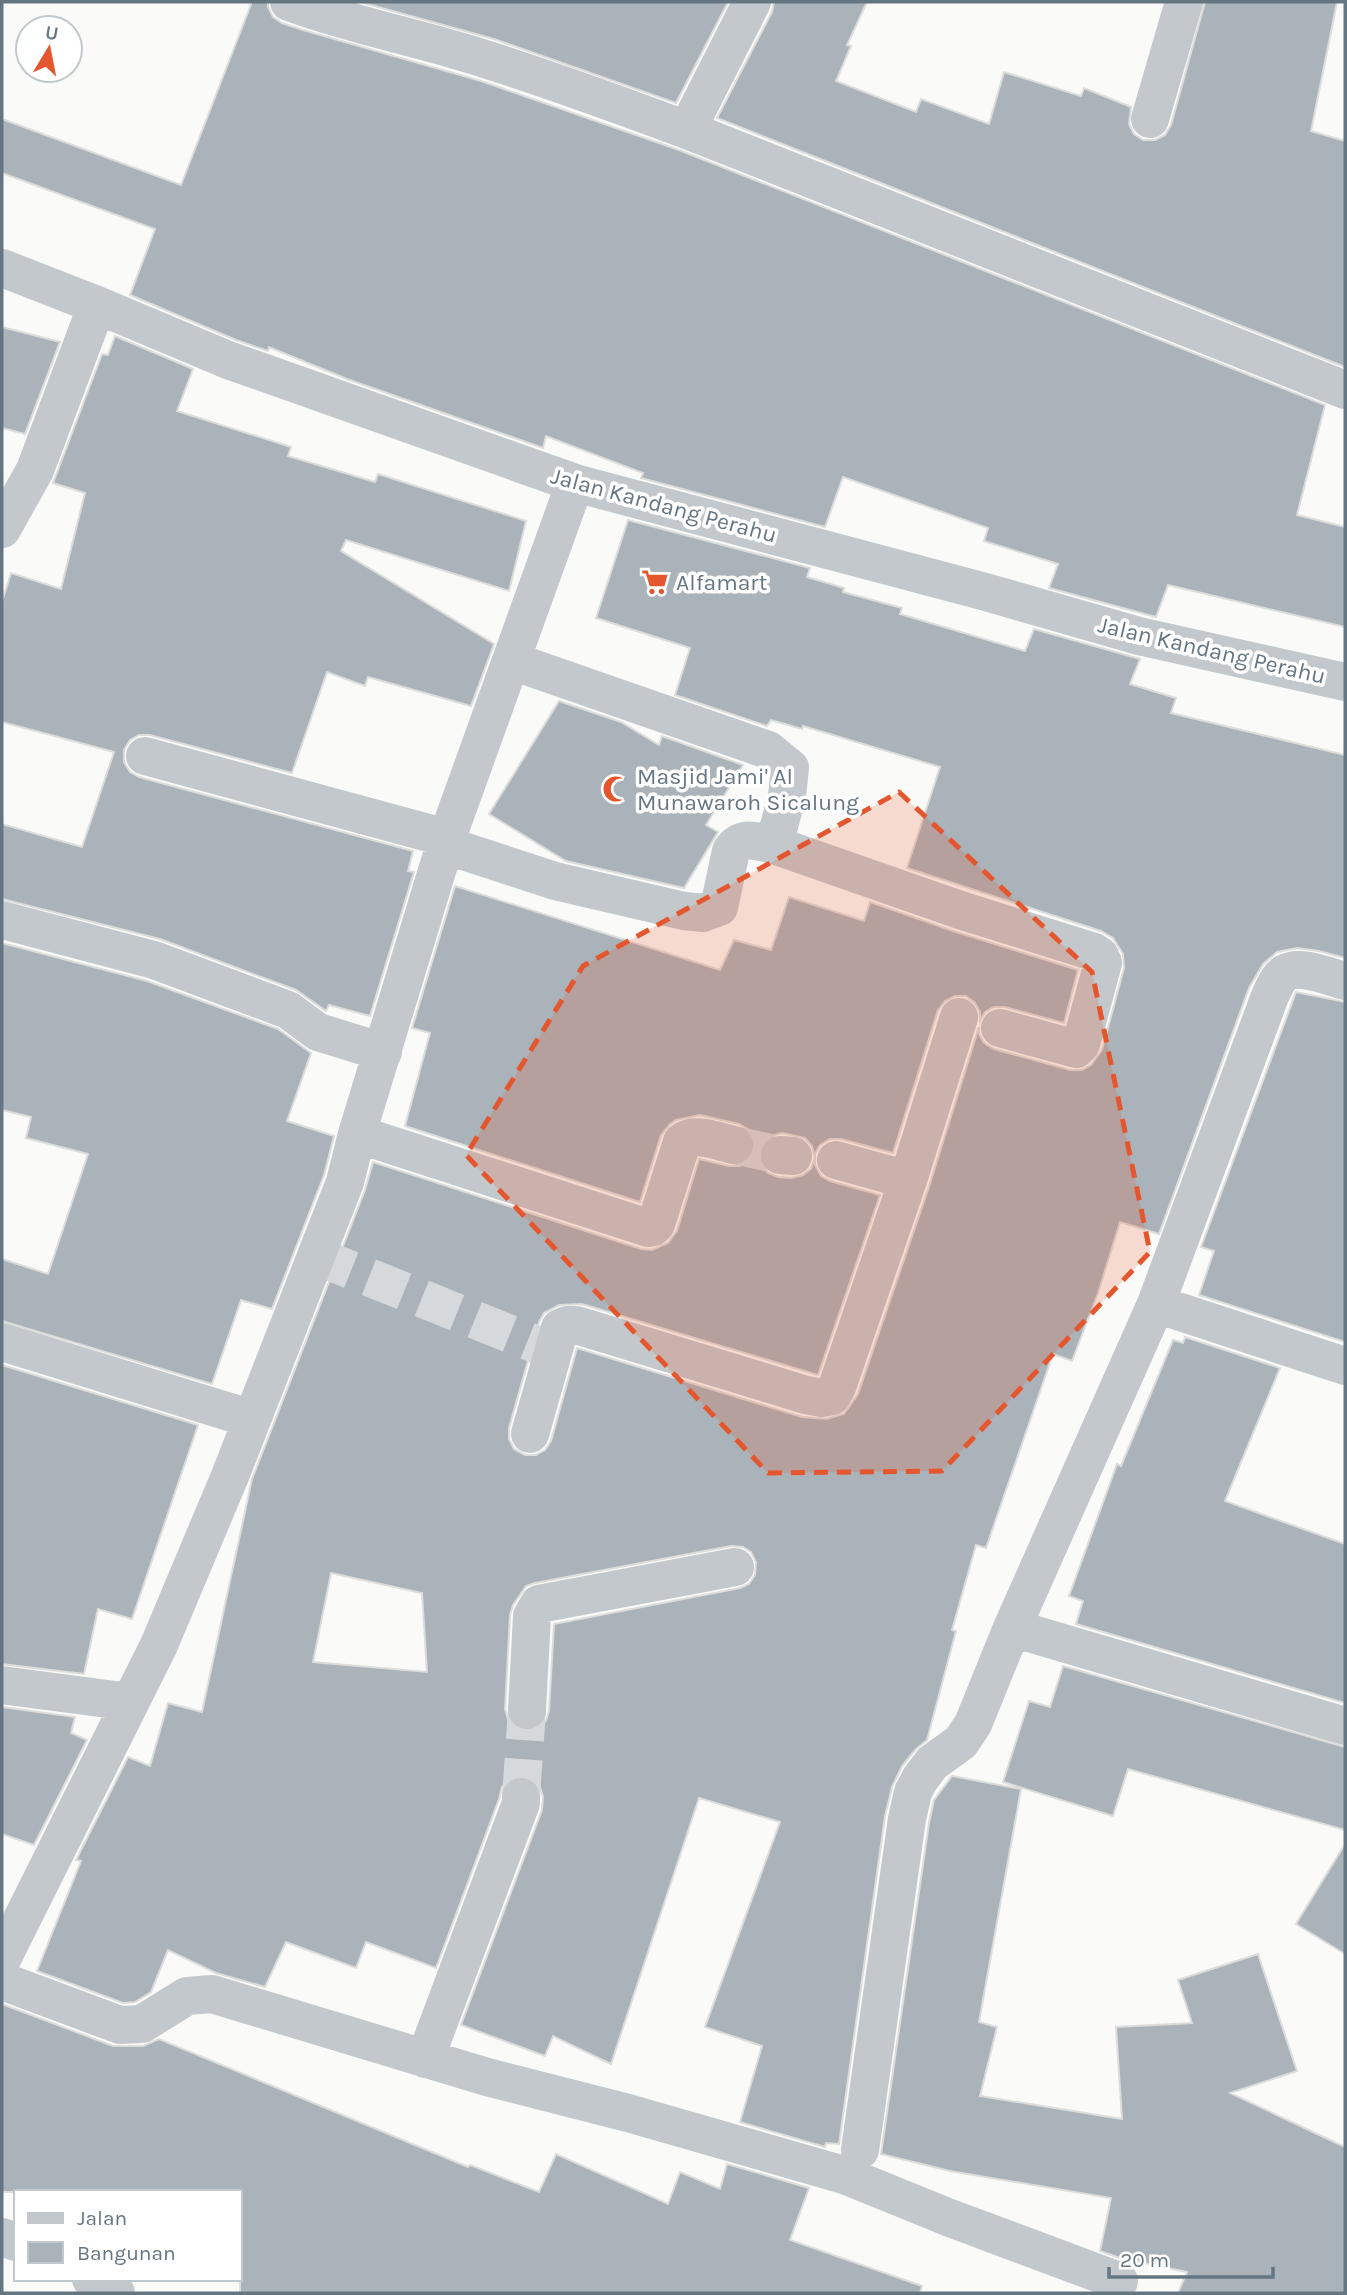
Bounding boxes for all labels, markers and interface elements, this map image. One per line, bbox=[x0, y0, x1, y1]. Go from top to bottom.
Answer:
north arrow bbox=[14, 14, 84, 84]
text: U bbox=[43, 21, 60, 45]
street label: Jalan Kandang Perahu bbox=[548, 462, 780, 549]
supermarket icon: Alfamart bbox=[640, 567, 670, 597]
place label: Alfamart bbox=[676, 569, 768, 596]
street label: Jalan Kandang Perahu bbox=[1095, 611, 1328, 690]
place label: Masjid Jami' Al Munawaroh Sicalung bbox=[637, 763, 859, 816]
mosque icon: Masjid Jami' Al Munawaroh Sicalung bbox=[601, 774, 631, 804]
legend bbox=[14, 2190, 242, 2281]
text: Jalan bbox=[77, 2206, 127, 2230]
scale bar bbox=[1109, 2236, 1274, 2280]
text: Bangunan bbox=[77, 2241, 176, 2265]
text: 20 m bbox=[1120, 2248, 1169, 2272]

